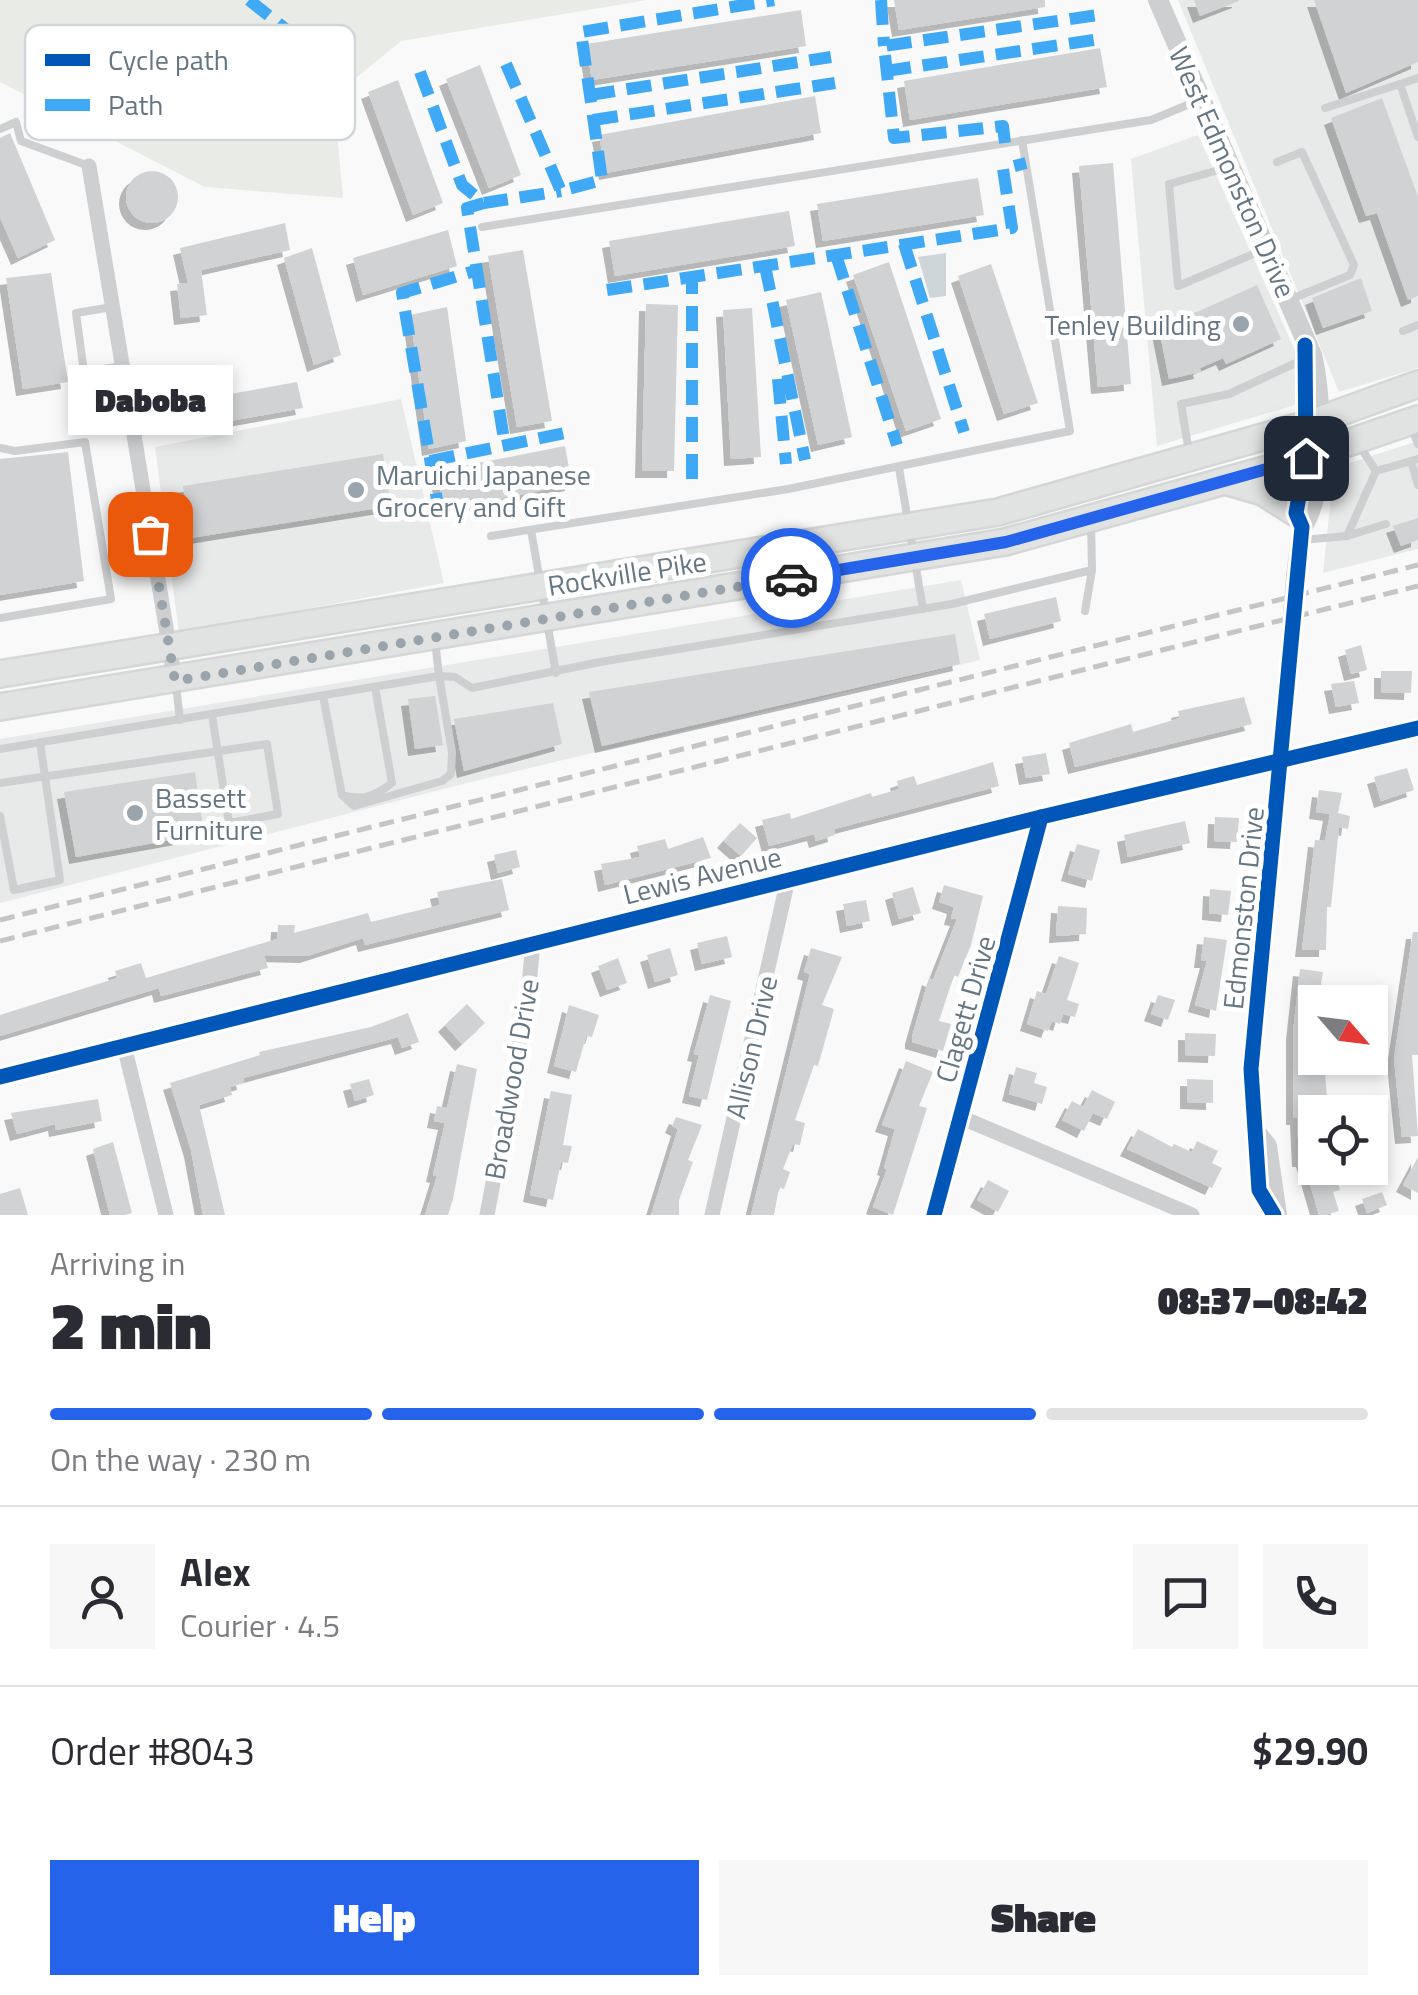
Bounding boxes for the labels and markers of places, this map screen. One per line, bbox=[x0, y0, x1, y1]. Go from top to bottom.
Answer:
place label: Tenley Building bbox=[1045, 303, 1221, 346]
marker: Tenley Building bbox=[1230, 313, 1252, 335]
callout: Daboba bbox=[68, 364, 232, 434]
pin bbox=[1264, 416, 1349, 501]
place label: Maruichi Japanese Grocery and Gift bbox=[376, 453, 591, 528]
marker: Maruichi Japanese Grocery and Gift bbox=[345, 479, 367, 501]
pin bbox=[108, 492, 193, 577]
place label: Bassett Furniture bbox=[155, 776, 263, 851]
marker: Bassett Furniture bbox=[124, 802, 146, 824]

